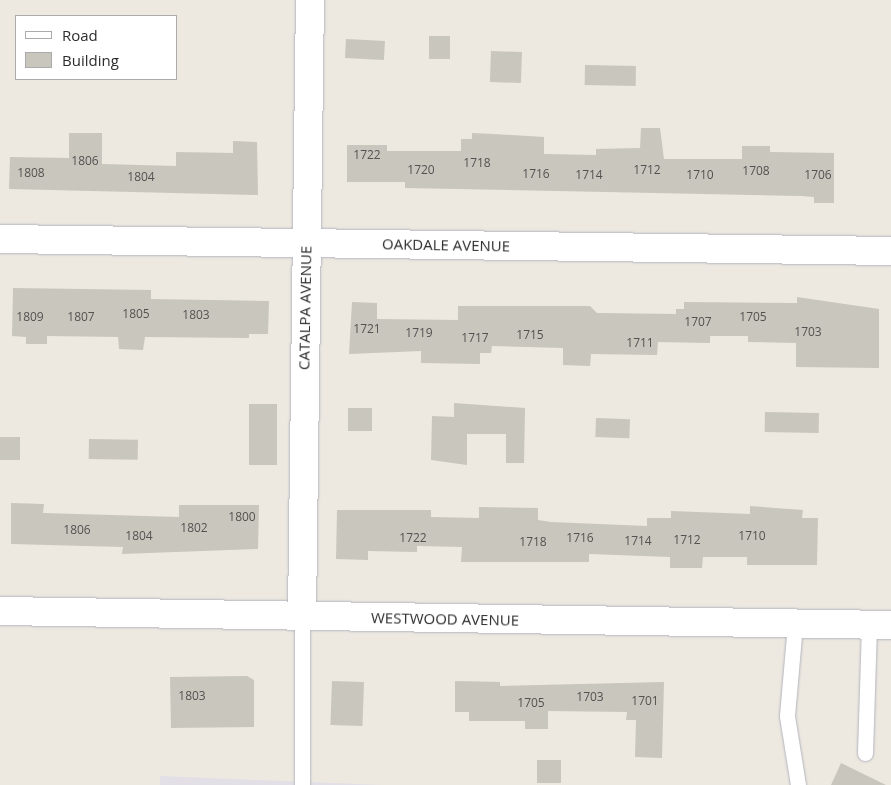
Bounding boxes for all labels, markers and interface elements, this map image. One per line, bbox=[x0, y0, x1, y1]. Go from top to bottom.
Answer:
legend bbox=[15, 15, 178, 80]
text: Road bbox=[62, 25, 98, 45]
text: Building bbox=[62, 50, 119, 70]
house number: 1722 bbox=[353, 148, 381, 162]
house number: 1806 bbox=[71, 154, 99, 168]
house number: 1718 bbox=[463, 156, 491, 170]
house number: 1720 bbox=[407, 163, 435, 177]
house number: 1712 bbox=[633, 163, 661, 177]
house number: 1708 bbox=[742, 164, 770, 178]
house number: 1808 bbox=[17, 166, 45, 180]
house number: 1716 bbox=[522, 167, 550, 181]
house number: 1714 bbox=[575, 168, 603, 182]
house number: 1710 bbox=[686, 168, 714, 182]
house number: 1706 bbox=[804, 168, 832, 182]
house number: 1804 bbox=[127, 170, 155, 184]
street label: OAKDALE AVENUE bbox=[382, 235, 510, 255]
street label: CATALPA AVENUE bbox=[295, 246, 315, 370]
house number: 1805 bbox=[122, 307, 150, 321]
house number: 1803 bbox=[182, 308, 210, 322]
house number: 1809 bbox=[16, 310, 44, 324]
house number: 1807 bbox=[67, 310, 95, 324]
house number: 1705 bbox=[739, 310, 767, 324]
house number: 1707 bbox=[684, 315, 712, 329]
house number: 1721 bbox=[353, 322, 381, 336]
house number: 1703 bbox=[794, 325, 822, 339]
house number: 1719 bbox=[405, 326, 433, 340]
house number: 1715 bbox=[516, 328, 544, 342]
house number: 1717 bbox=[461, 331, 489, 345]
house number: 1711 bbox=[626, 336, 654, 350]
house number: 1800 bbox=[228, 510, 256, 524]
house number: 1802 bbox=[180, 521, 208, 535]
house number: 1806 bbox=[63, 523, 91, 537]
house number: 1804 bbox=[125, 529, 153, 543]
house number: 1710 bbox=[738, 529, 766, 543]
house number: 1722 bbox=[399, 531, 427, 545]
house number: 1716 bbox=[566, 531, 594, 545]
house number: 1712 bbox=[673, 533, 701, 547]
house number: 1714 bbox=[624, 534, 652, 548]
house number: 1718 bbox=[519, 535, 547, 549]
street label: WESTWOOD AVENUE bbox=[371, 609, 519, 629]
house number: 1803 bbox=[178, 689, 206, 703]
house number: 1703 bbox=[576, 690, 604, 704]
house number: 1701 bbox=[631, 694, 659, 708]
house number: 1705 bbox=[517, 696, 545, 710]

